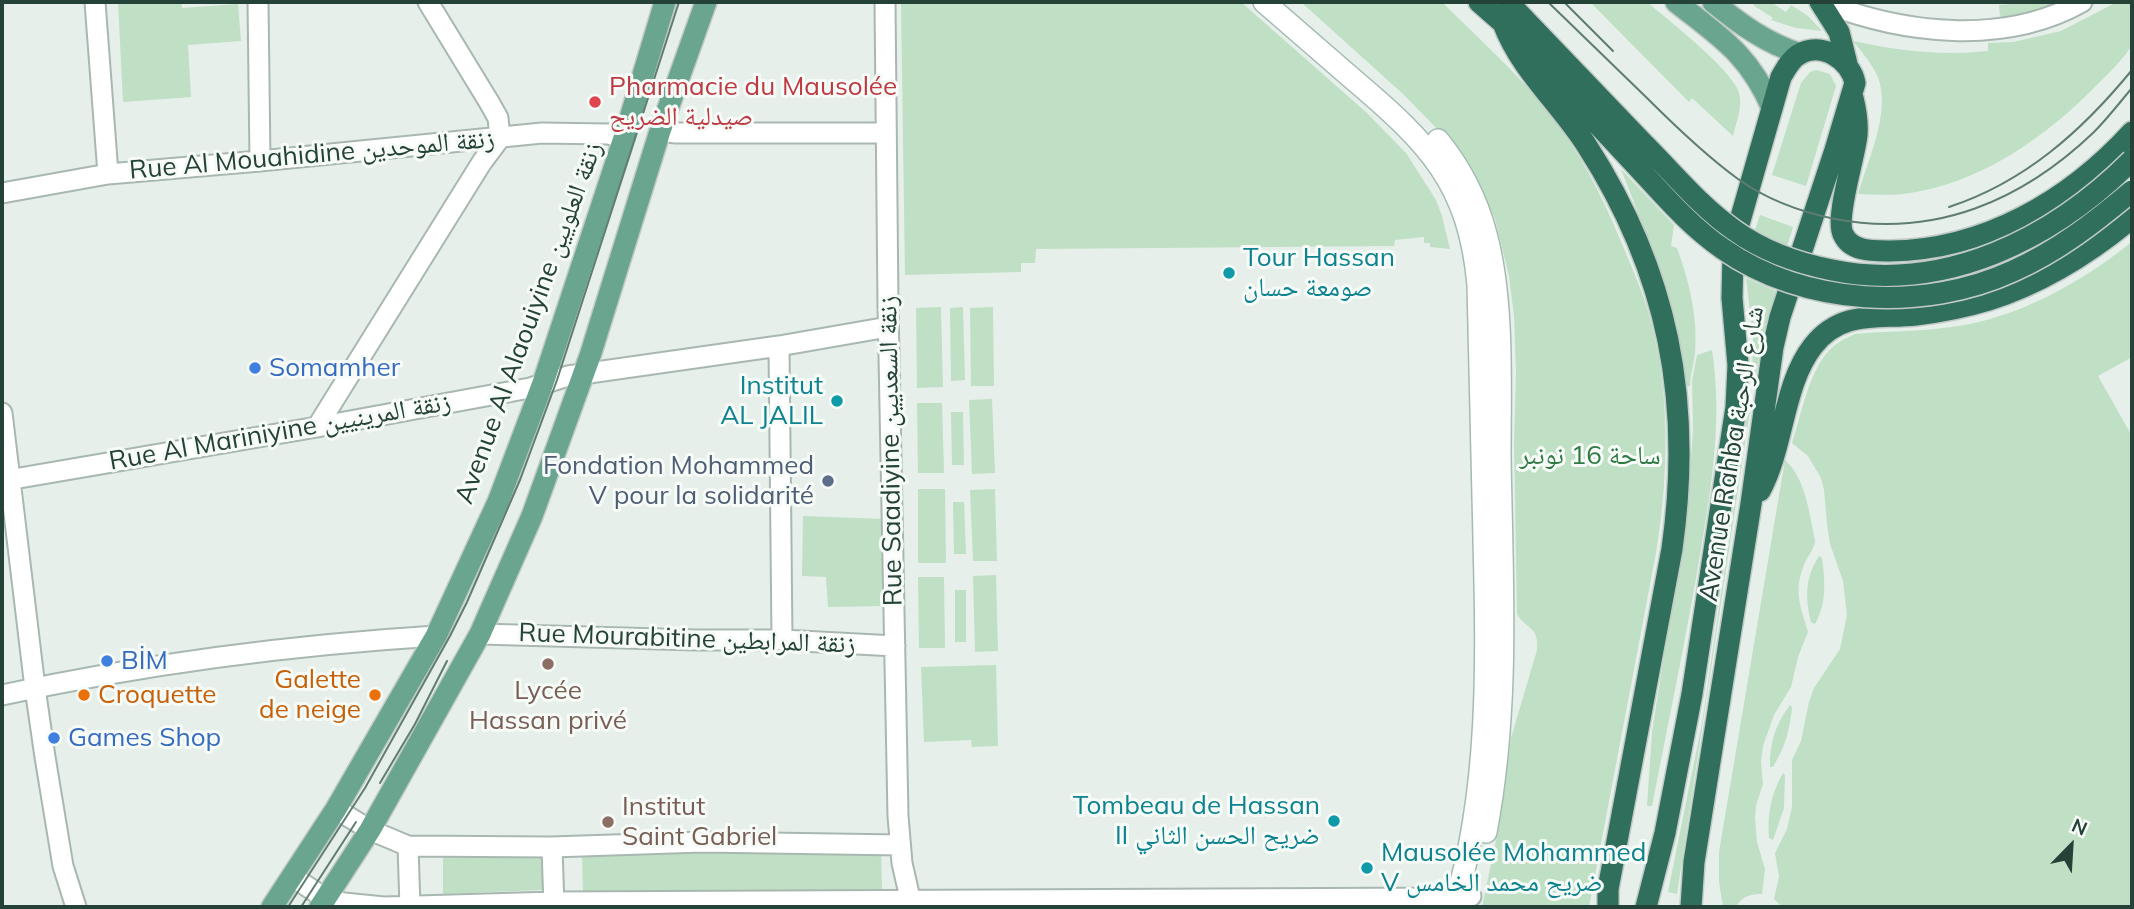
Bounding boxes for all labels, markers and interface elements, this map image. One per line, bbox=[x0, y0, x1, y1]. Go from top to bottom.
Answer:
place label: Pharmacie du Mausolée صيدلية الضريح bbox=[609, 71, 897, 132]
marker: Pharmacie du Mausolée صيدلية الضريح bbox=[587, 94, 603, 110]
street label: Rue Al Mouahidine زنقة الموحدين bbox=[128, 123, 496, 187]
street label: Avenue Al Alaouiyine زنقة العلويين bbox=[449, 138, 609, 508]
place label: Tour Hassan صومعة حسان bbox=[1243, 242, 1395, 304]
marker: Tour Hassan صومعة حسان bbox=[1221, 265, 1237, 281]
street label: Rue Saadiyine زنقة السعديين bbox=[873, 295, 909, 607]
street label: Avenue Rahba شارع الرحبة bbox=[1693, 304, 1771, 604]
place label: Somamher bbox=[269, 352, 400, 384]
marker: Somamher bbox=[247, 360, 263, 376]
place label: Institut AL JALIL bbox=[720, 370, 823, 432]
street label: Rue Al Mariniyine زنقة المرينيين bbox=[107, 387, 453, 477]
marker: Institut AL JALIL bbox=[829, 393, 845, 409]
park label: ساحة 16 نونبر bbox=[1519, 440, 1661, 472]
place label: Fondation Mohammed V pour la solidarité bbox=[543, 450, 814, 512]
marker: Fondation Mohammed V pour la solidarité bbox=[820, 473, 836, 489]
street label: Rue Mourabitine زنقة المرابطين bbox=[518, 618, 856, 660]
place label: BİM bbox=[121, 645, 168, 677]
marker: BİM bbox=[99, 653, 115, 669]
marker: Lycée Hassan privé bbox=[540, 656, 556, 672]
place label: Galette de neige bbox=[259, 664, 361, 726]
place label: Lycée Hassan privé bbox=[469, 675, 627, 736]
place label: Croquette bbox=[98, 679, 217, 711]
marker: Croquette bbox=[76, 687, 92, 703]
marker: Galette de neige bbox=[367, 687, 383, 703]
place label: Games Shop bbox=[68, 722, 221, 754]
marker: Games Shop bbox=[46, 730, 62, 746]
place label: Tombeau de Hassan II ضريح الحسن الثاني bbox=[1073, 790, 1320, 852]
place label: Institut Saint Gabriel bbox=[622, 791, 777, 852]
north arrow bbox=[2036, 811, 2106, 881]
marker: Tombeau de Hassan II ضريح الحسن الثاني bbox=[1326, 813, 1342, 829]
text: N bbox=[2068, 813, 2091, 841]
marker: Institut Saint Gabriel bbox=[600, 814, 616, 830]
place label: Mausolée Mohammed V ضريح محمد الخامس bbox=[1381, 837, 1646, 898]
marker: Mausolée Mohammed V ضريح محمد الخامس bbox=[1359, 860, 1375, 876]

